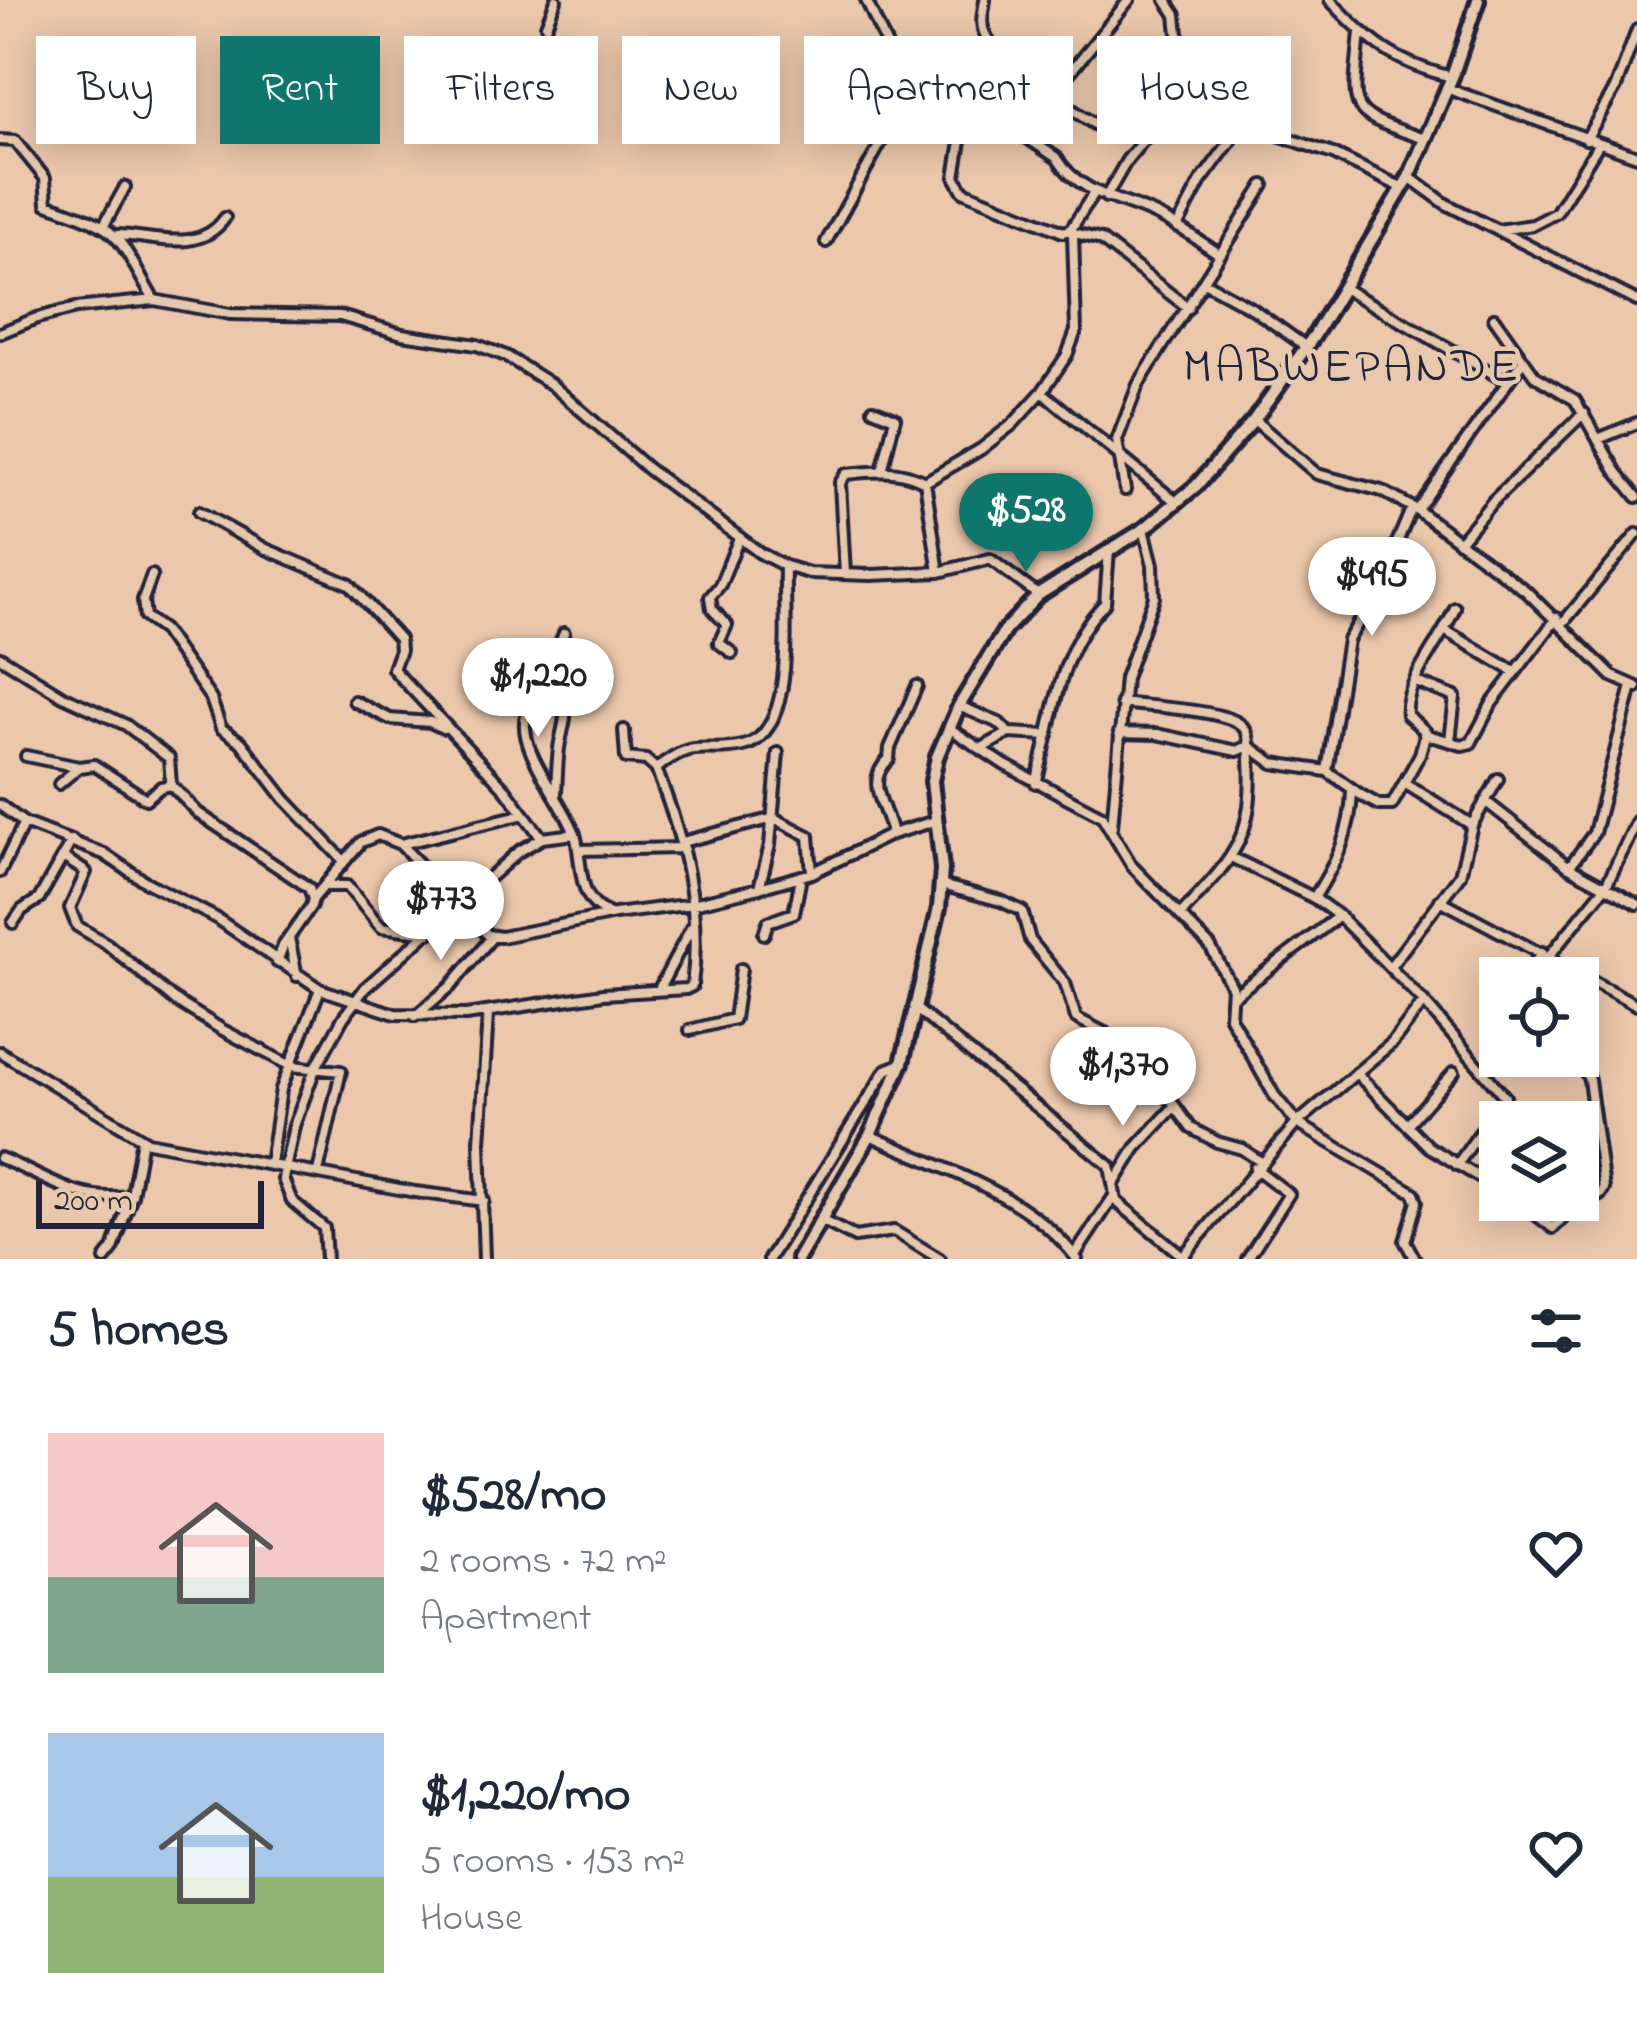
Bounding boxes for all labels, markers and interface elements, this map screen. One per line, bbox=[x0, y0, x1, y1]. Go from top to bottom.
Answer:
chip: Buy bbox=[36, 36, 196, 144]
chip: Rent bbox=[220, 36, 380, 144]
chip: Filters bbox=[404, 36, 598, 144]
chip: New bbox=[622, 36, 780, 144]
chip: Apartment bbox=[804, 36, 1073, 144]
chip: House bbox=[1097, 36, 1291, 144]
district label: MABWEPANDE bbox=[1183, 334, 1521, 404]
pin: $528 bbox=[955, 473, 1097, 575]
text: $528 bbox=[986, 483, 1066, 540]
pin: $495 bbox=[1301, 537, 1443, 639]
text: $495 bbox=[1335, 547, 1409, 604]
pin: $1,220 bbox=[440, 638, 636, 740]
text: $1,220 bbox=[489, 648, 587, 705]
pin: $773 bbox=[370, 861, 512, 963]
text: $773 bbox=[405, 871, 477, 928]
map controls bbox=[1479, 957, 1599, 1221]
button: locate bbox=[1479, 957, 1599, 1077]
pin: $1,370 bbox=[1025, 1027, 1221, 1129]
text: $1,370 bbox=[1077, 1037, 1169, 1094]
button: layers bbox=[1479, 1101, 1599, 1221]
scale bar bbox=[36, 1175, 264, 1228]
text: 200 m bbox=[54, 1178, 133, 1226]
text: 5 homes bbox=[48, 1294, 229, 1369]
icon: filters bbox=[1523, 1298, 1589, 1364]
text: $528/mo bbox=[420, 1459, 606, 1534]
icon: home bbox=[144, 1481, 288, 1625]
icon: heart bbox=[1523, 1520, 1589, 1586]
text: 2 rooms · 72 m² bbox=[420, 1534, 667, 1591]
text: Apartment bbox=[420, 1591, 592, 1648]
text: $1,220/mo bbox=[420, 1759, 630, 1834]
icon: home bbox=[144, 1781, 288, 1925]
icon: heart bbox=[1523, 1820, 1589, 1886]
text: 5 rooms · 153 m² bbox=[420, 1834, 685, 1891]
text: House bbox=[420, 1891, 522, 1948]

